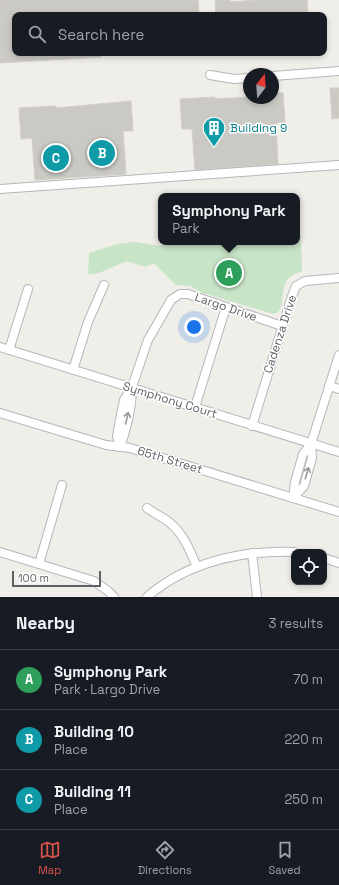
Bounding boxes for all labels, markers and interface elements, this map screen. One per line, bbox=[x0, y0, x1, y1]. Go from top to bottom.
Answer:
search box bbox=[12, 12, 327, 56]
icon: search bbox=[26, 23, 48, 45]
text: Search here bbox=[58, 25, 144, 44]
north arrow bbox=[243, 68, 279, 104]
building icon: Building 9 bbox=[201, 115, 227, 148]
place label: Building 9 bbox=[230, 120, 287, 136]
pin: B bbox=[89, 138, 115, 168]
pin: C bbox=[43, 143, 69, 173]
popup bbox=[158, 193, 300, 245]
text: Symphony Park bbox=[172, 201, 286, 220]
text: Park bbox=[172, 220, 199, 237]
pin: A bbox=[216, 258, 242, 288]
street label: Largo Drive bbox=[193, 289, 259, 325]
street label: Cadenza Drive bbox=[260, 293, 300, 375]
your location bbox=[184, 317, 204, 337]
street label: Symphony Court bbox=[121, 378, 219, 422]
one-way arrow bbox=[124, 412, 132, 425]
street label: 65th Street bbox=[136, 443, 204, 477]
one-way arrow bbox=[304, 467, 312, 479]
map controls bbox=[291, 549, 327, 585]
button: locate bbox=[291, 549, 327, 585]
scale bar bbox=[12, 569, 101, 588]
text: 100 m bbox=[18, 571, 49, 585]
text: Nearby bbox=[16, 612, 75, 634]
text: 3 results bbox=[269, 615, 323, 632]
text: Symphony Park bbox=[54, 662, 167, 681]
text: A bbox=[25, 671, 33, 688]
text: 70 m bbox=[293, 671, 323, 688]
text: Park · Largo Drive bbox=[54, 681, 160, 698]
text: Building 10 bbox=[54, 722, 134, 741]
text: B bbox=[25, 731, 33, 748]
text: 220 m bbox=[284, 731, 323, 748]
text: Place bbox=[54, 741, 88, 758]
text: Building 11 bbox=[54, 782, 131, 801]
text: C bbox=[25, 791, 33, 808]
text: 250 m bbox=[285, 791, 323, 808]
text: Place bbox=[54, 801, 88, 818]
tab: Map bbox=[38, 839, 61, 877]
tab: Directions bbox=[138, 839, 192, 877]
tab: Saved bbox=[269, 839, 301, 877]

